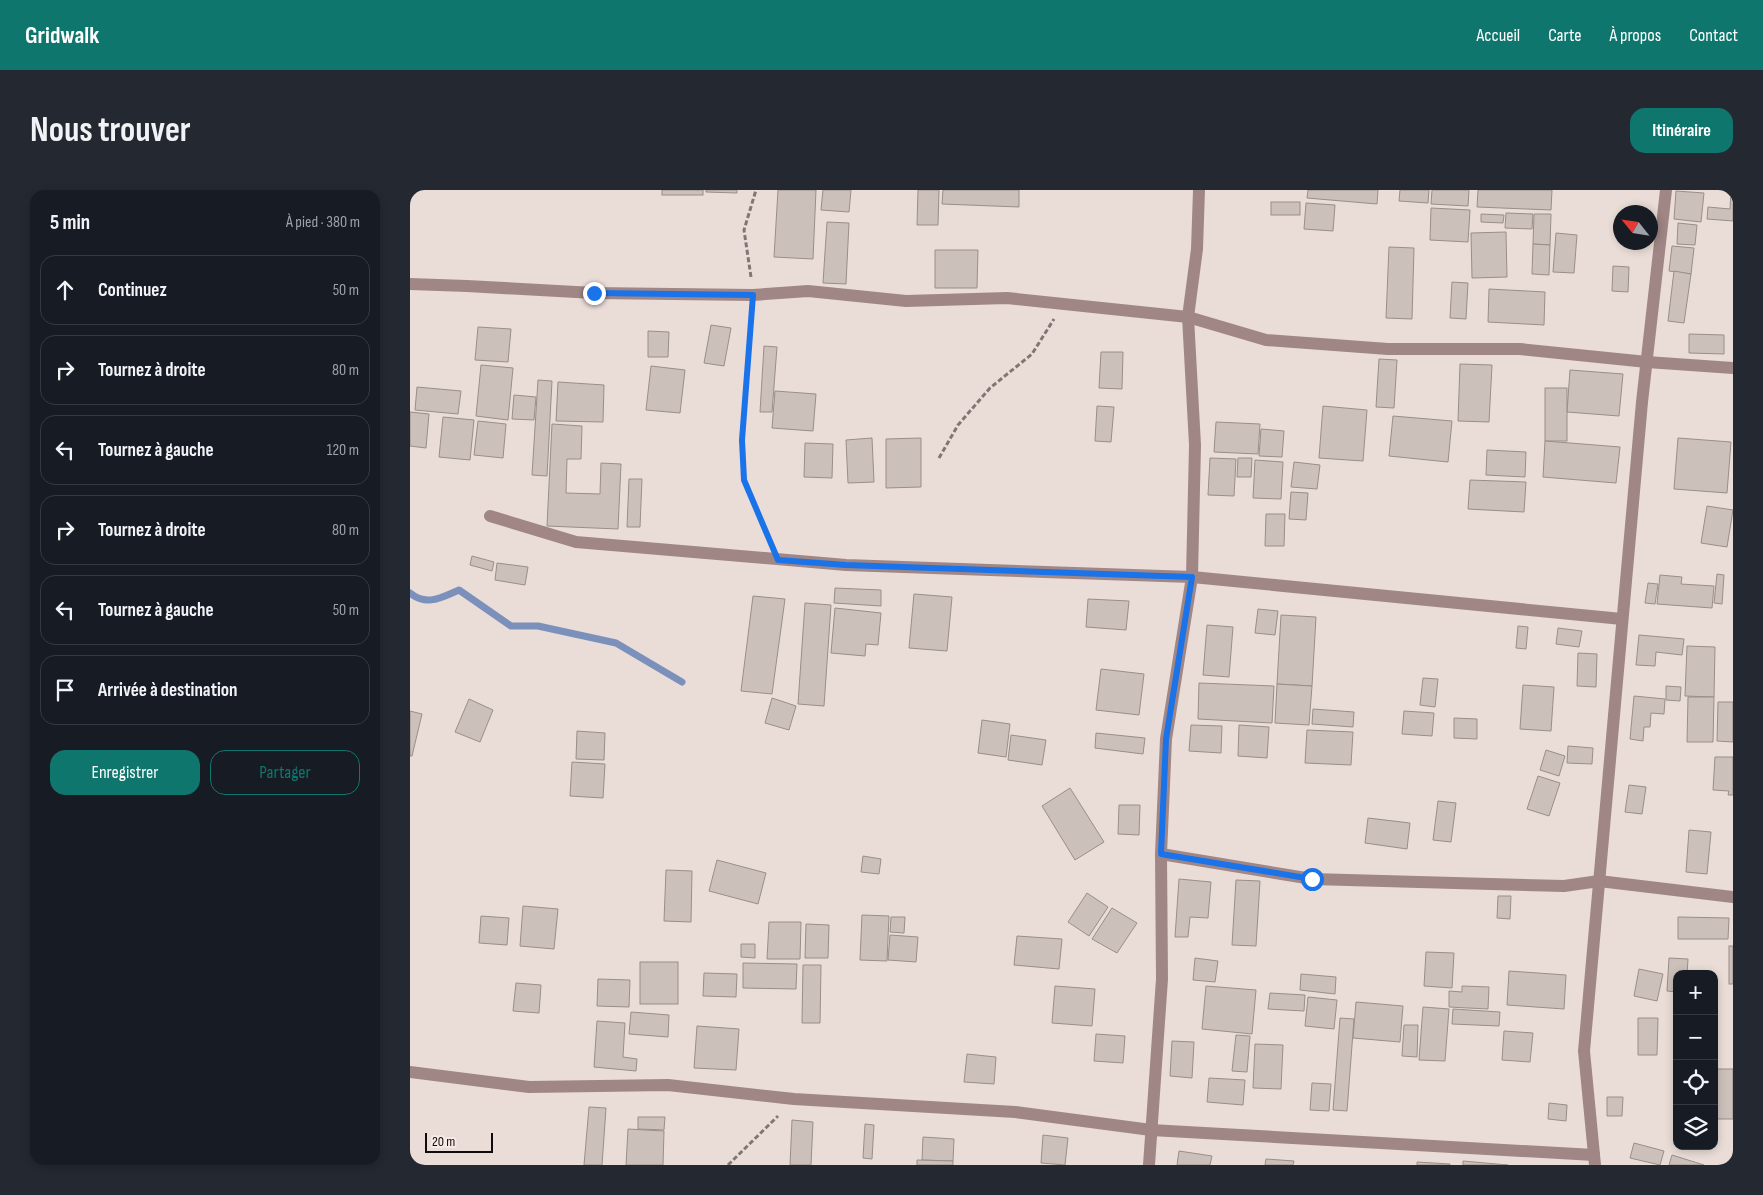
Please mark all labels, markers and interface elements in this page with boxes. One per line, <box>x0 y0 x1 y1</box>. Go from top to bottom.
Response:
text: Gridwalk <box>25 21 99 50</box>
text: Accueil <box>1476 25 1520 46</box>
text: Carte <box>1548 25 1581 46</box>
text: À propos <box>1609 25 1661 46</box>
text: Contact <box>1689 25 1738 46</box>
button: Itinéraire <box>1630 108 1733 153</box>
text: Nous trouver <box>30 109 191 152</box>
north arrow <box>1613 205 1658 250</box>
text: 5 min <box>50 210 90 235</box>
text: À pied · 380 m <box>286 213 360 232</box>
icon: ahead <box>51 276 79 304</box>
text: Continuez <box>98 279 167 302</box>
text: 50 m <box>333 281 359 300</box>
route end <box>583 282 606 305</box>
icon: right <box>51 356 79 384</box>
text: Tournez à droite <box>98 359 206 382</box>
text: 80 m <box>332 361 359 380</box>
icon: left <box>51 436 79 464</box>
text: Tournez à gauche <box>98 439 214 462</box>
text: 120 m <box>327 441 359 460</box>
icon: right <box>51 516 79 544</box>
text: Tournez à droite <box>98 519 206 542</box>
text: 80 m <box>332 521 359 540</box>
icon: left <box>51 596 79 624</box>
text: Tournez à gauche <box>98 599 214 622</box>
text: 50 m <box>333 601 359 620</box>
icon: arrive <box>51 676 79 704</box>
text: Arrivée à destination <box>98 679 238 702</box>
button: Enregistrer <box>50 750 200 795</box>
button: Partager <box>210 750 360 795</box>
route start <box>1301 868 1324 891</box>
map controls <box>1673 970 1718 1150</box>
button: + <box>1673 970 1718 1015</box>
button: − <box>1673 1015 1718 1060</box>
button: locate <box>1673 1060 1718 1105</box>
button: layers <box>1673 1105 1718 1150</box>
scale bar <box>425 1130 492 1153</box>
text: 20 m <box>432 1133 455 1150</box>

